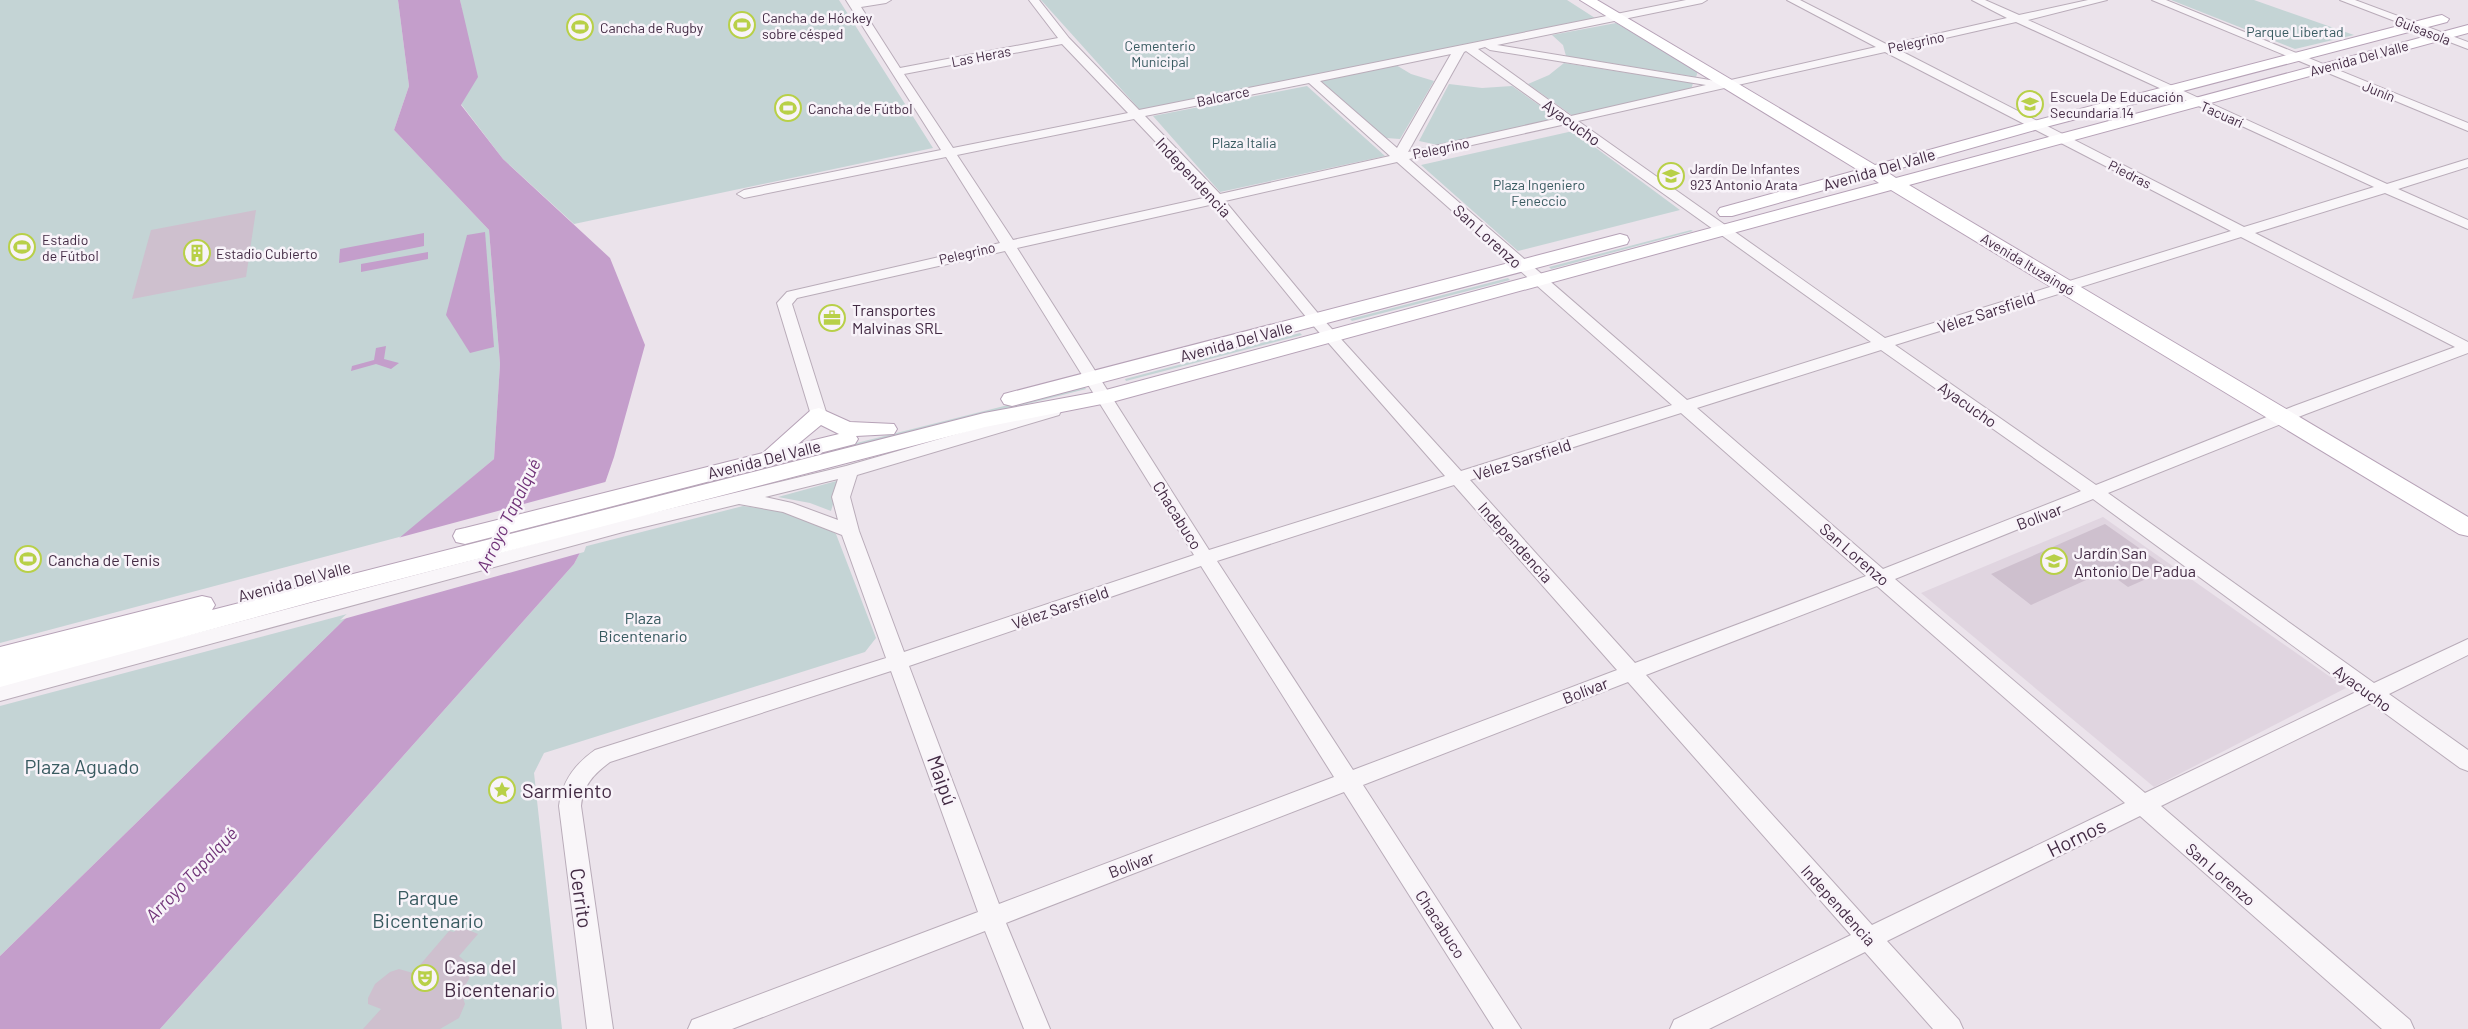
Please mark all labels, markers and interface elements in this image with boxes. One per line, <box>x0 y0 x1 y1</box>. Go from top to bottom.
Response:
place label: Cancha de Hóckey sobre césped <box>762 9 873 42</box>
sports icon: Cancha de Hóckey sobre césped <box>727 10 757 40</box>
sports icon: Cancha de Rugby <box>565 12 595 42</box>
street label: Guisasola <box>2393 12 2453 48</box>
place label: Cancha de Rugby <box>600 19 704 36</box>
park label: Parque Libertad <box>2246 23 2344 40</box>
street label: Pelegrino <box>1886 28 1946 56</box>
park label: Cementerio Municipal <box>1124 37 1196 70</box>
street label: Avenida Del Valle <box>2308 37 2410 79</box>
street label: Las Heras <box>950 42 1012 70</box>
street label: Junín <box>2360 77 2398 105</box>
street label: Balcarce <box>1195 82 1251 110</box>
place label: Escuela De Educación Secundaria 14 <box>2050 88 2184 121</box>
school or university icon: Escuela De Educación Secundaria 14 <box>2015 89 2045 119</box>
sports icon: Cancha de Fútbol <box>773 93 803 123</box>
street label: Ayacucho <box>1539 95 1605 149</box>
street label: Tacuarí <box>2198 97 2246 131</box>
place label: Cancha de Fútbol <box>808 100 912 117</box>
street label: Independencia <box>1152 133 1236 221</box>
park label: Plaza Italia <box>1212 134 1276 151</box>
street label: Pelegrino <box>1411 134 1471 162</box>
street label: Avenida Del Valle <box>1821 144 1937 194</box>
street label: Piedras <box>2106 156 2155 192</box>
place label: Jardín De Infantes 923 Antonio Arata <box>1690 160 1800 193</box>
school or university icon: Jardín De Infantes 923 Antonio Arata <box>1656 161 1686 191</box>
park label: Plaza Ingeniero Feneccio <box>1493 176 1585 209</box>
street label: San Lorenzo <box>1450 200 1526 272</box>
street label: Avenida Ituzaingó <box>1978 229 2078 299</box>
place label: Estadio de Fútbol <box>42 231 99 264</box>
sports icon: Estadio de Fútbol <box>7 232 37 262</box>
building icon: Estadio Cubierto <box>182 238 212 268</box>
street label: Pelegrino <box>937 238 997 268</box>
place label: Estadio Cubierto <box>216 245 318 262</box>
street label: Vélez Sarsfield <box>1935 287 2037 337</box>
place label: Transportes Malvinas SRL <box>852 300 943 337</box>
office icon: Transportes Malvinas SRL <box>817 303 847 333</box>
street label: Avenida Del Valle <box>1178 317 1294 365</box>
street label: Ayacucho <box>1935 377 2001 431</box>
street label: Vélez Sarsfield <box>1471 434 1573 484</box>
street label: Avenida Del Valle <box>705 436 823 482</box>
water label: Arroyo Tapalqué <box>471 455 545 575</box>
street label: Chacabuco <box>1149 477 1207 553</box>
street label: Independencia <box>1475 498 1557 586</box>
street label: Bolívar <box>2014 499 2065 533</box>
street label: San Lorenzo <box>1816 519 1894 589</box>
place label: Jardín San Antonio De Padua <box>2074 543 2196 580</box>
sports icon: Cancha de Tenis <box>13 544 43 574</box>
school or university icon: Jardín San Antonio De Padua <box>2039 546 2069 576</box>
place label: Cancha de Tenis <box>48 550 160 569</box>
street label: Avenida Del Valle <box>236 557 352 605</box>
street label: Vélez Sarsfield <box>1009 582 1111 632</box>
park label: Plaza Bicentenario <box>598 608 688 645</box>
street label: Ayacucho <box>2330 661 2396 715</box>
street label: Bolívar <box>1560 673 1611 707</box>
street label: Maipú <box>923 752 963 808</box>
park label: Plaza Aguado <box>25 754 139 778</box>
place icon: Sarmiento <box>487 775 517 805</box>
place label: Sarmiento <box>522 778 612 802</box>
street label: Hornos <box>2043 813 2109 861</box>
water label: Arroyo Tapalqué <box>140 822 242 926</box>
street label: San Lorenzo <box>2182 839 2260 909</box>
street label: Bolívar <box>1106 847 1157 881</box>
street label: Independencia <box>1798 861 1880 949</box>
street label: Cerrito <box>566 866 598 930</box>
park label: Parque Bicentenario <box>372 885 484 932</box>
street label: Chacabuco <box>1412 886 1470 962</box>
place label: Casa del Bicentenario <box>444 954 555 1001</box>
theatre icon: Casa del Bicentenario <box>410 963 440 993</box>

